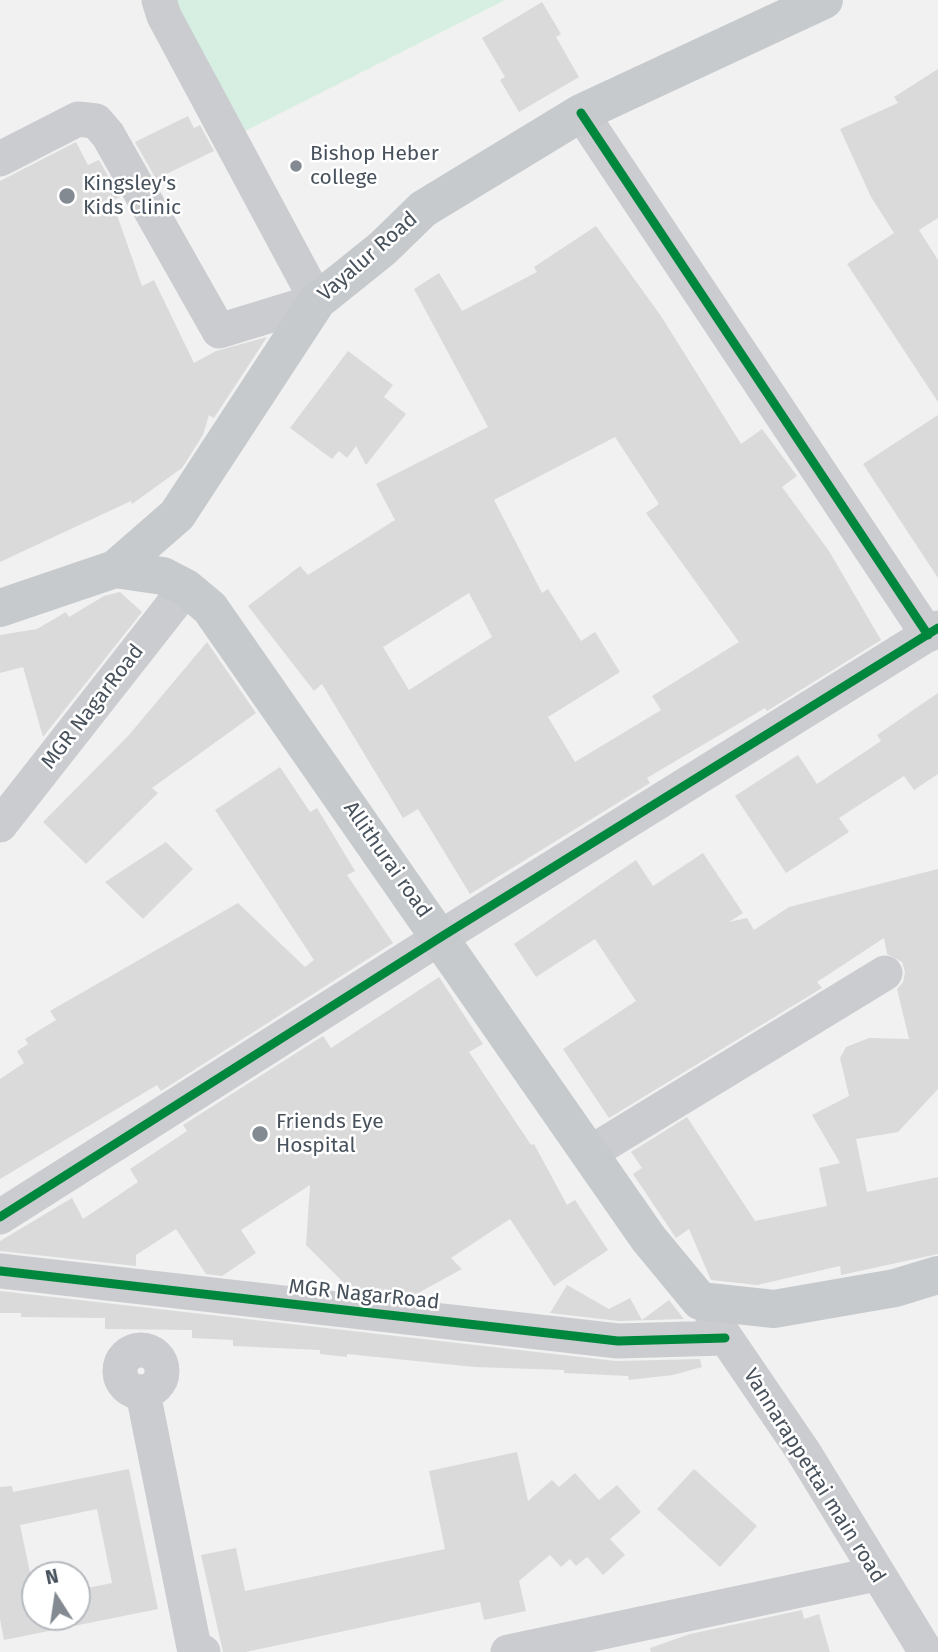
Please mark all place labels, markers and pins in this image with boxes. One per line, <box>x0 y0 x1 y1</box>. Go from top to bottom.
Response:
place label: Bishop Heber college <box>310 141 439 191</box>
marker: Bishop Heber college <box>288 158 304 174</box>
place label: Kingsley's Kids Clinic <box>83 171 181 221</box>
marker: Kingsley's Kids Clinic <box>57 186 77 206</box>
place label: Friends Eye Hospital <box>276 1109 384 1159</box>
marker: Friends Eye Hospital <box>250 1124 270 1144</box>

